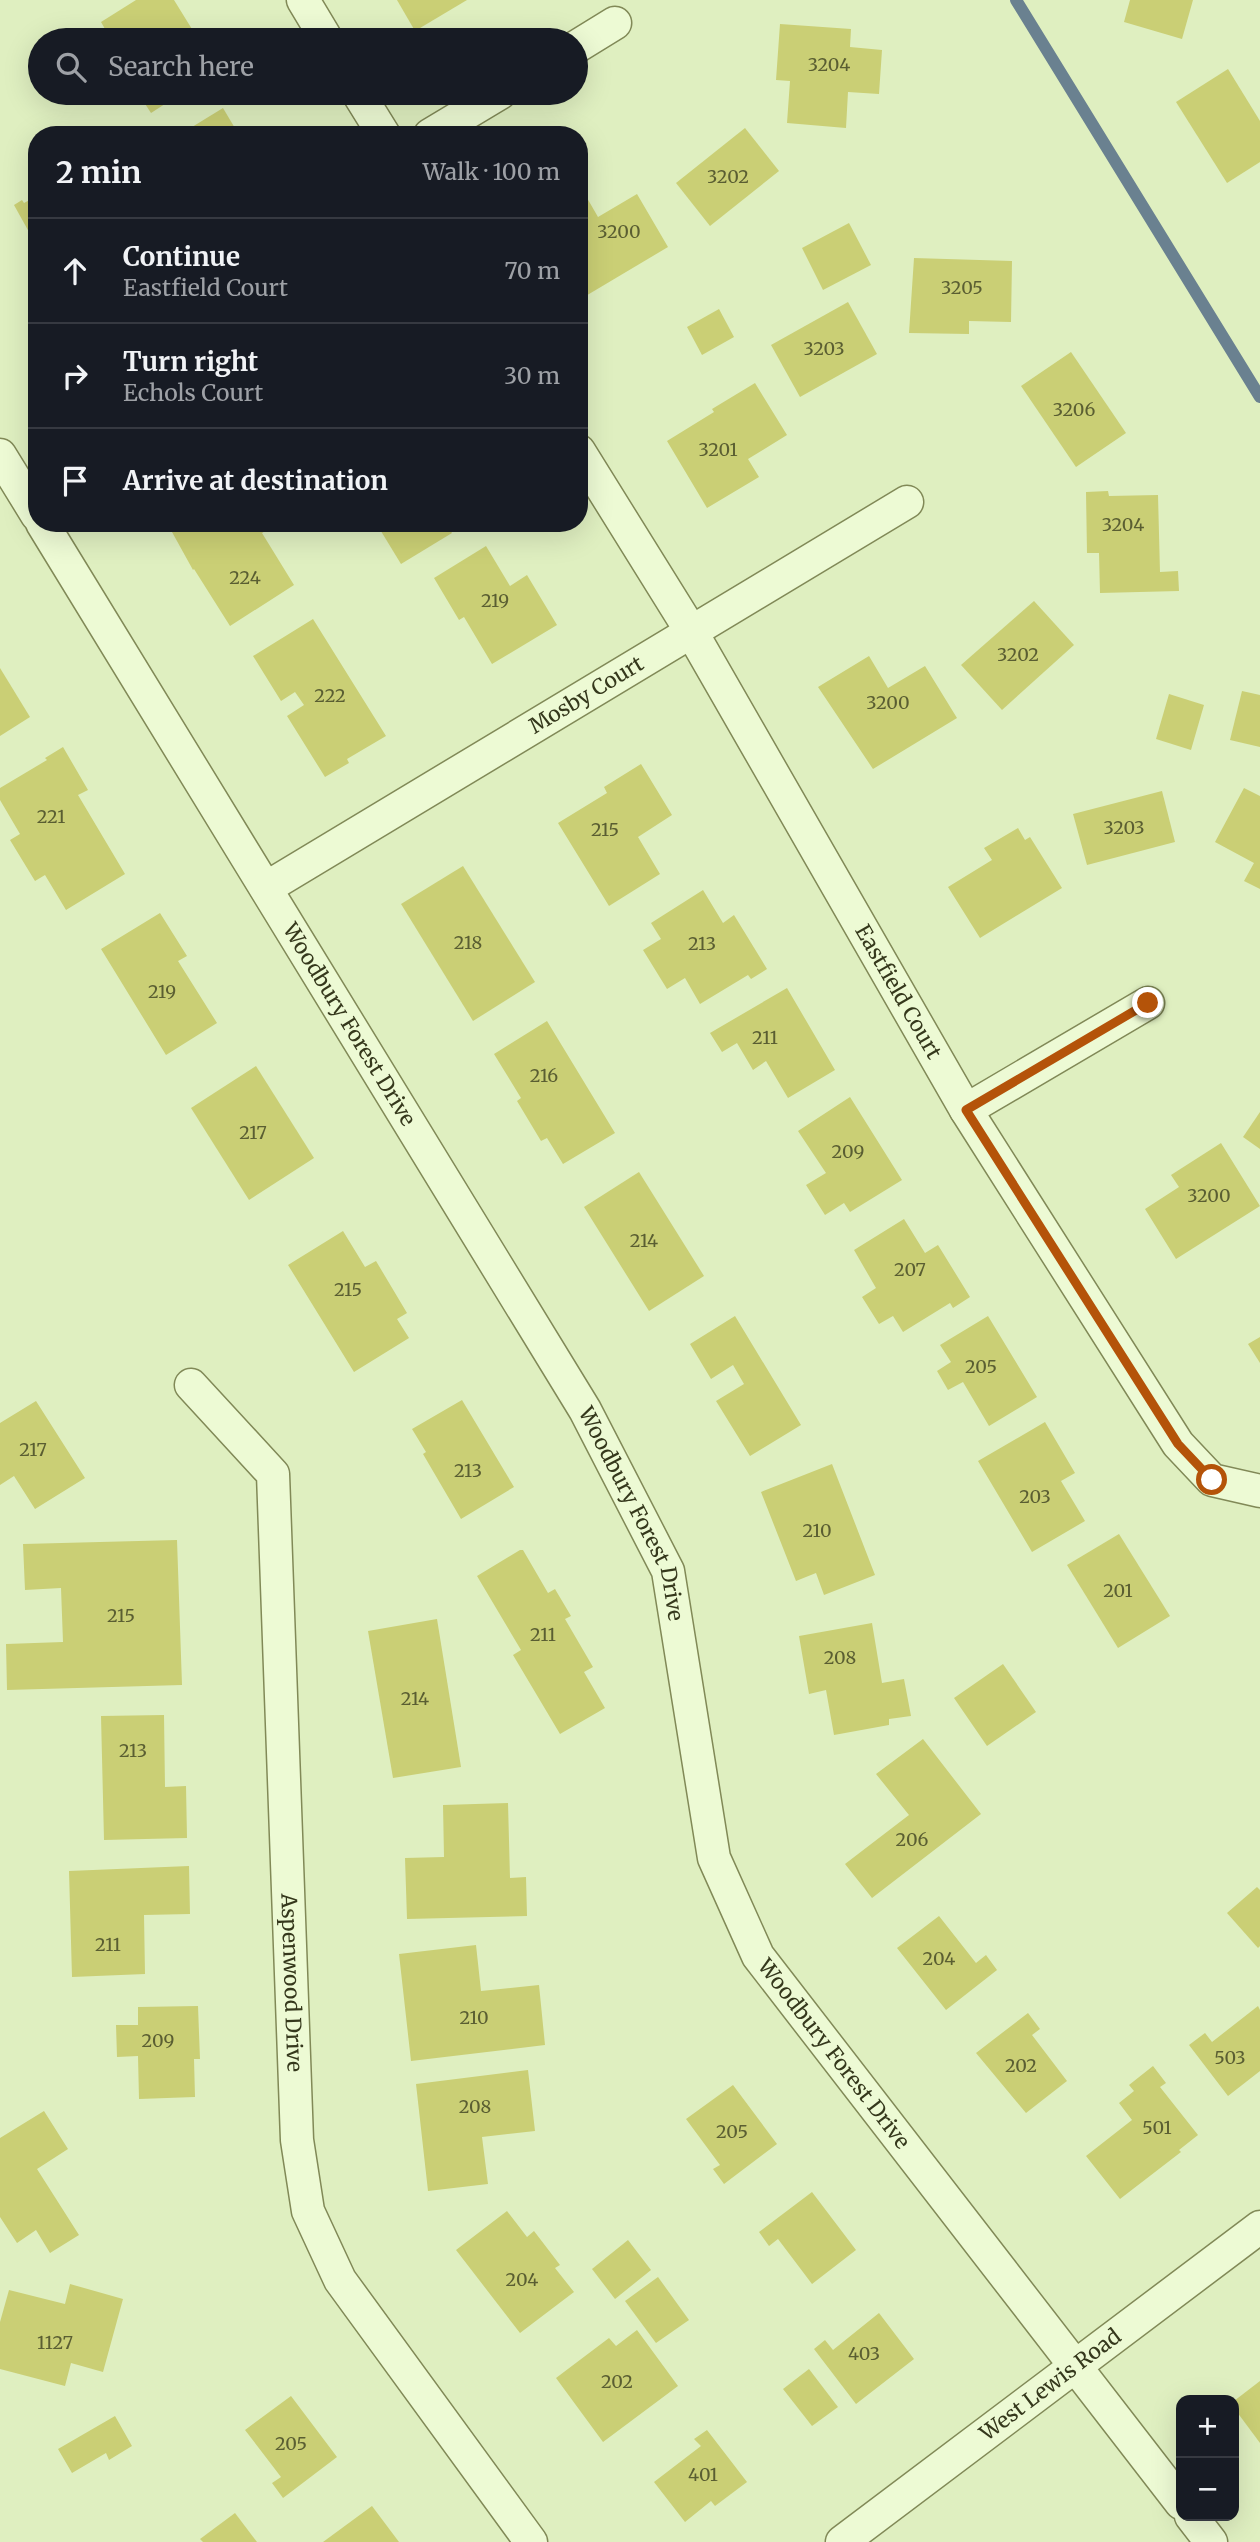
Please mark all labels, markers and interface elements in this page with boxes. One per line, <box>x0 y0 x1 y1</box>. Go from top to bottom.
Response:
search box <box>28 28 588 105</box>
icon: search <box>52 48 90 86</box>
text: Search here <box>108 50 254 83</box>
house number: 3204 <box>808 53 850 76</box>
text: 2 min <box>56 153 141 191</box>
text: Walk · 100 m <box>423 157 560 186</box>
house number: 3202 <box>707 165 749 188</box>
house number: 3200 <box>597 220 641 243</box>
text: Continue <box>123 240 240 273</box>
icon: ahead <box>56 252 94 290</box>
text: 70 m <box>504 256 560 285</box>
text: Eastfield Court <box>123 273 288 302</box>
house number: 3205 <box>941 276 983 299</box>
house number: 3203 <box>803 337 845 360</box>
text: Turn right <box>123 345 258 378</box>
icon: right <box>56 357 94 395</box>
text: 30 m <box>504 361 560 390</box>
text: Echols Court <box>123 378 263 407</box>
house number: 3206 <box>1053 398 1095 421</box>
house number: 3201 <box>698 438 738 461</box>
icon: arrive <box>56 462 94 500</box>
text: Arrive at destination <box>123 464 388 497</box>
house number: 3204 <box>1102 513 1144 536</box>
house number: 224 <box>229 566 261 589</box>
house number: 219 <box>481 589 509 612</box>
house number: 3202 <box>997 643 1039 666</box>
street label: Mosby Court <box>524 650 648 740</box>
house number: 222 <box>314 684 346 707</box>
house number: 3200 <box>866 691 910 714</box>
house number: 221 <box>37 805 65 828</box>
house number: 3203 <box>1103 816 1145 839</box>
house number: 215 <box>591 818 619 841</box>
street label: Woodbury Forest Drive <box>277 917 422 1131</box>
street label: Eastfield Court <box>849 919 948 1064</box>
house number: 218 <box>454 931 482 954</box>
house number: 213 <box>688 932 716 955</box>
house number: 219 <box>148 980 176 1003</box>
route end <box>1132 987 1163 1018</box>
house number: 211 <box>752 1026 778 1049</box>
house number: 216 <box>530 1064 558 1087</box>
house number: 217 <box>239 1121 267 1144</box>
house number: 209 <box>832 1140 864 1163</box>
house number: 3200 <box>1187 1184 1231 1207</box>
house number: 214 <box>630 1229 658 1252</box>
house number: 207 <box>894 1258 926 1281</box>
house number: 215 <box>334 1278 362 1301</box>
house number: 205 <box>965 1355 997 1378</box>
street label: Woodbury Forest Drive <box>572 1401 690 1623</box>
house number: 217 <box>19 1438 47 1461</box>
house number: 213 <box>454 1459 482 1482</box>
route start <box>1196 1464 1227 1495</box>
house number: 203 <box>1019 1485 1051 1508</box>
house number: 210 <box>802 1519 832 1542</box>
house number: 201 <box>1103 1579 1133 1602</box>
house number: 215 <box>107 1604 135 1627</box>
house number: 211 <box>530 1623 556 1646</box>
house number: 208 <box>824 1646 856 1669</box>
house number: 214 <box>401 1687 429 1710</box>
house number: 213 <box>119 1739 147 1762</box>
house number: 206 <box>896 1828 929 1851</box>
street label: Aspenwood Drive <box>275 1892 309 2072</box>
house number: 211 <box>95 1933 121 1956</box>
house number: 204 <box>923 1947 955 1970</box>
street label: Woodbury Forest Drive <box>751 1952 916 2154</box>
house number: 210 <box>459 2006 489 2029</box>
house number: 209 <box>142 2029 174 2052</box>
house number: 503 <box>1214 2046 1246 2069</box>
house number: 202 <box>1005 2054 1037 2077</box>
house number: 208 <box>459 2095 491 2118</box>
house number: 501 <box>1142 2116 1172 2139</box>
house number: 205 <box>716 2120 748 2143</box>
house number: 204 <box>506 2268 538 2291</box>
street label: West Lewis Road <box>973 2322 1126 2447</box>
house number: 1127 <box>37 2331 73 2354</box>
house number: 403 <box>848 2342 880 2365</box>
house number: 202 <box>601 2370 633 2393</box>
map controls <box>1176 2395 1239 2521</box>
button: + <box>1176 2395 1239 2458</box>
house number: 205 <box>275 2432 307 2455</box>
button: − <box>1176 2458 1239 2521</box>
house number: 401 <box>688 2463 718 2486</box>

